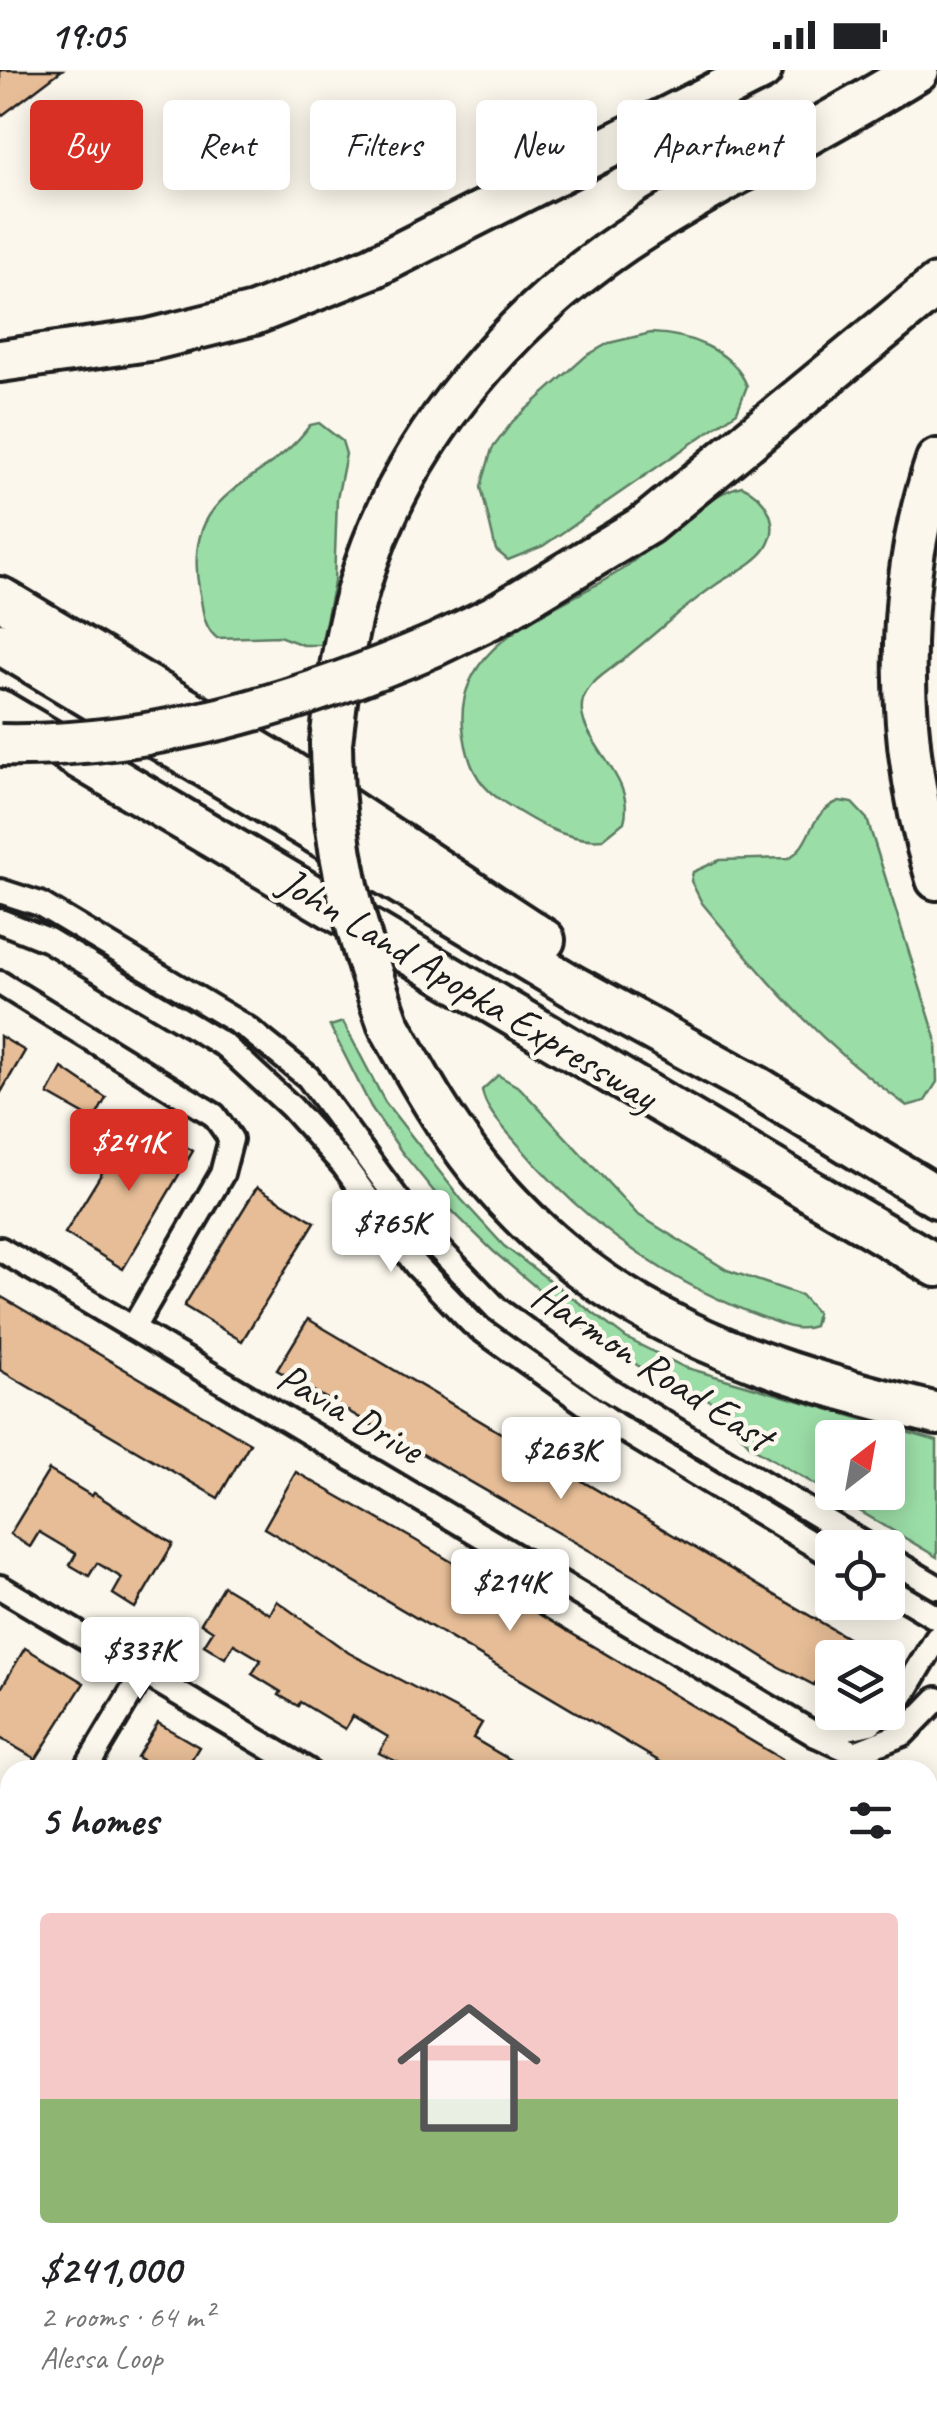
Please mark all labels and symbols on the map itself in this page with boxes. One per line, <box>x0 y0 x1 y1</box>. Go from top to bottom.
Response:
street label: John Land Apopka Expressway <box>268 854 669 1124</box>
pin: $241K <box>59 1109 199 1194</box>
pin: $765K <box>321 1190 461 1275</box>
street label: Harmon Road East <box>522 1269 786 1466</box>
street label: Pavia Drive <box>268 1350 434 1477</box>
pin: $263K <box>491 1417 631 1502</box>
north arrow <box>815 1420 905 1510</box>
pin: $214K <box>440 1549 580 1634</box>
pin: $337K <box>70 1617 210 1702</box>

